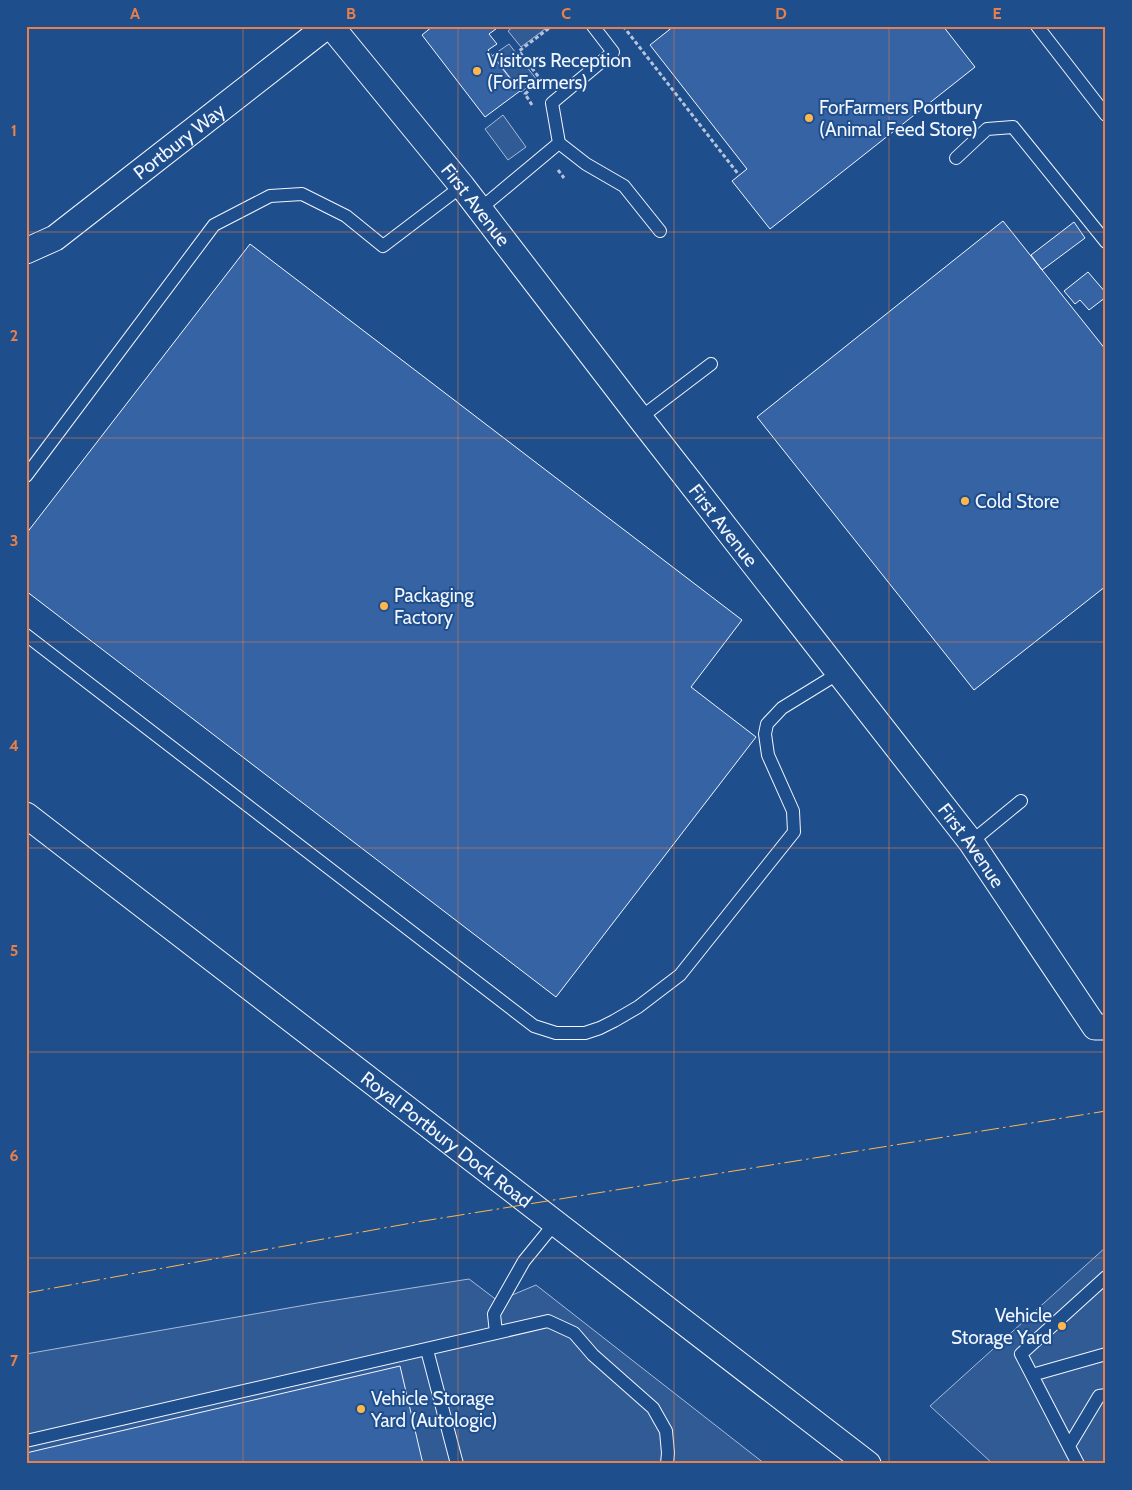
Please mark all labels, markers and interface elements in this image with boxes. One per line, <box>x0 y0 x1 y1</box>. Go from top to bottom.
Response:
text: A <box>130 4 140 23</box>
text: B <box>346 4 356 23</box>
text: C <box>561 4 571 23</box>
text: D <box>775 4 787 23</box>
text: E <box>992 4 1002 23</box>
place label: Visitors Reception (ForFarmers) <box>487 49 631 94</box>
marker: Visitors Reception (ForFarmers) <box>471 65 483 77</box>
place label: ForFarmers Portbury (Animal Feed Store) <box>819 96 983 141</box>
street label: Portbury Way <box>129 99 230 184</box>
marker: ForFarmers Portbury (Animal Feed Store) <box>803 112 815 124</box>
text: 1 <box>11 121 17 140</box>
street label: First Avenue <box>436 159 515 251</box>
text: 2 <box>10 326 18 345</box>
street label: First Avenue <box>684 479 763 572</box>
place label: Cold Store <box>975 490 1059 513</box>
marker: Cold Store <box>959 495 971 507</box>
text: 3 <box>10 531 18 550</box>
place label: Packaging Factory <box>394 584 474 629</box>
marker: Packaging Factory <box>378 600 390 612</box>
text: 4 <box>9 736 19 755</box>
street label: First Avenue <box>933 799 1009 892</box>
text: 5 <box>10 941 18 960</box>
street label: Royal Portbury Dock Road <box>356 1067 536 1213</box>
text: 6 <box>10 1146 19 1165</box>
place label: Vehicle Storage Yard <box>951 1304 1052 1349</box>
marker: Vehicle Storage Yard <box>1056 1320 1068 1332</box>
text: 7 <box>10 1351 19 1370</box>
place label: Vehicle Storage Yard (Autologic) <box>370 1387 497 1432</box>
marker: Vehicle Storage Yard (Autologic) <box>355 1403 367 1415</box>

